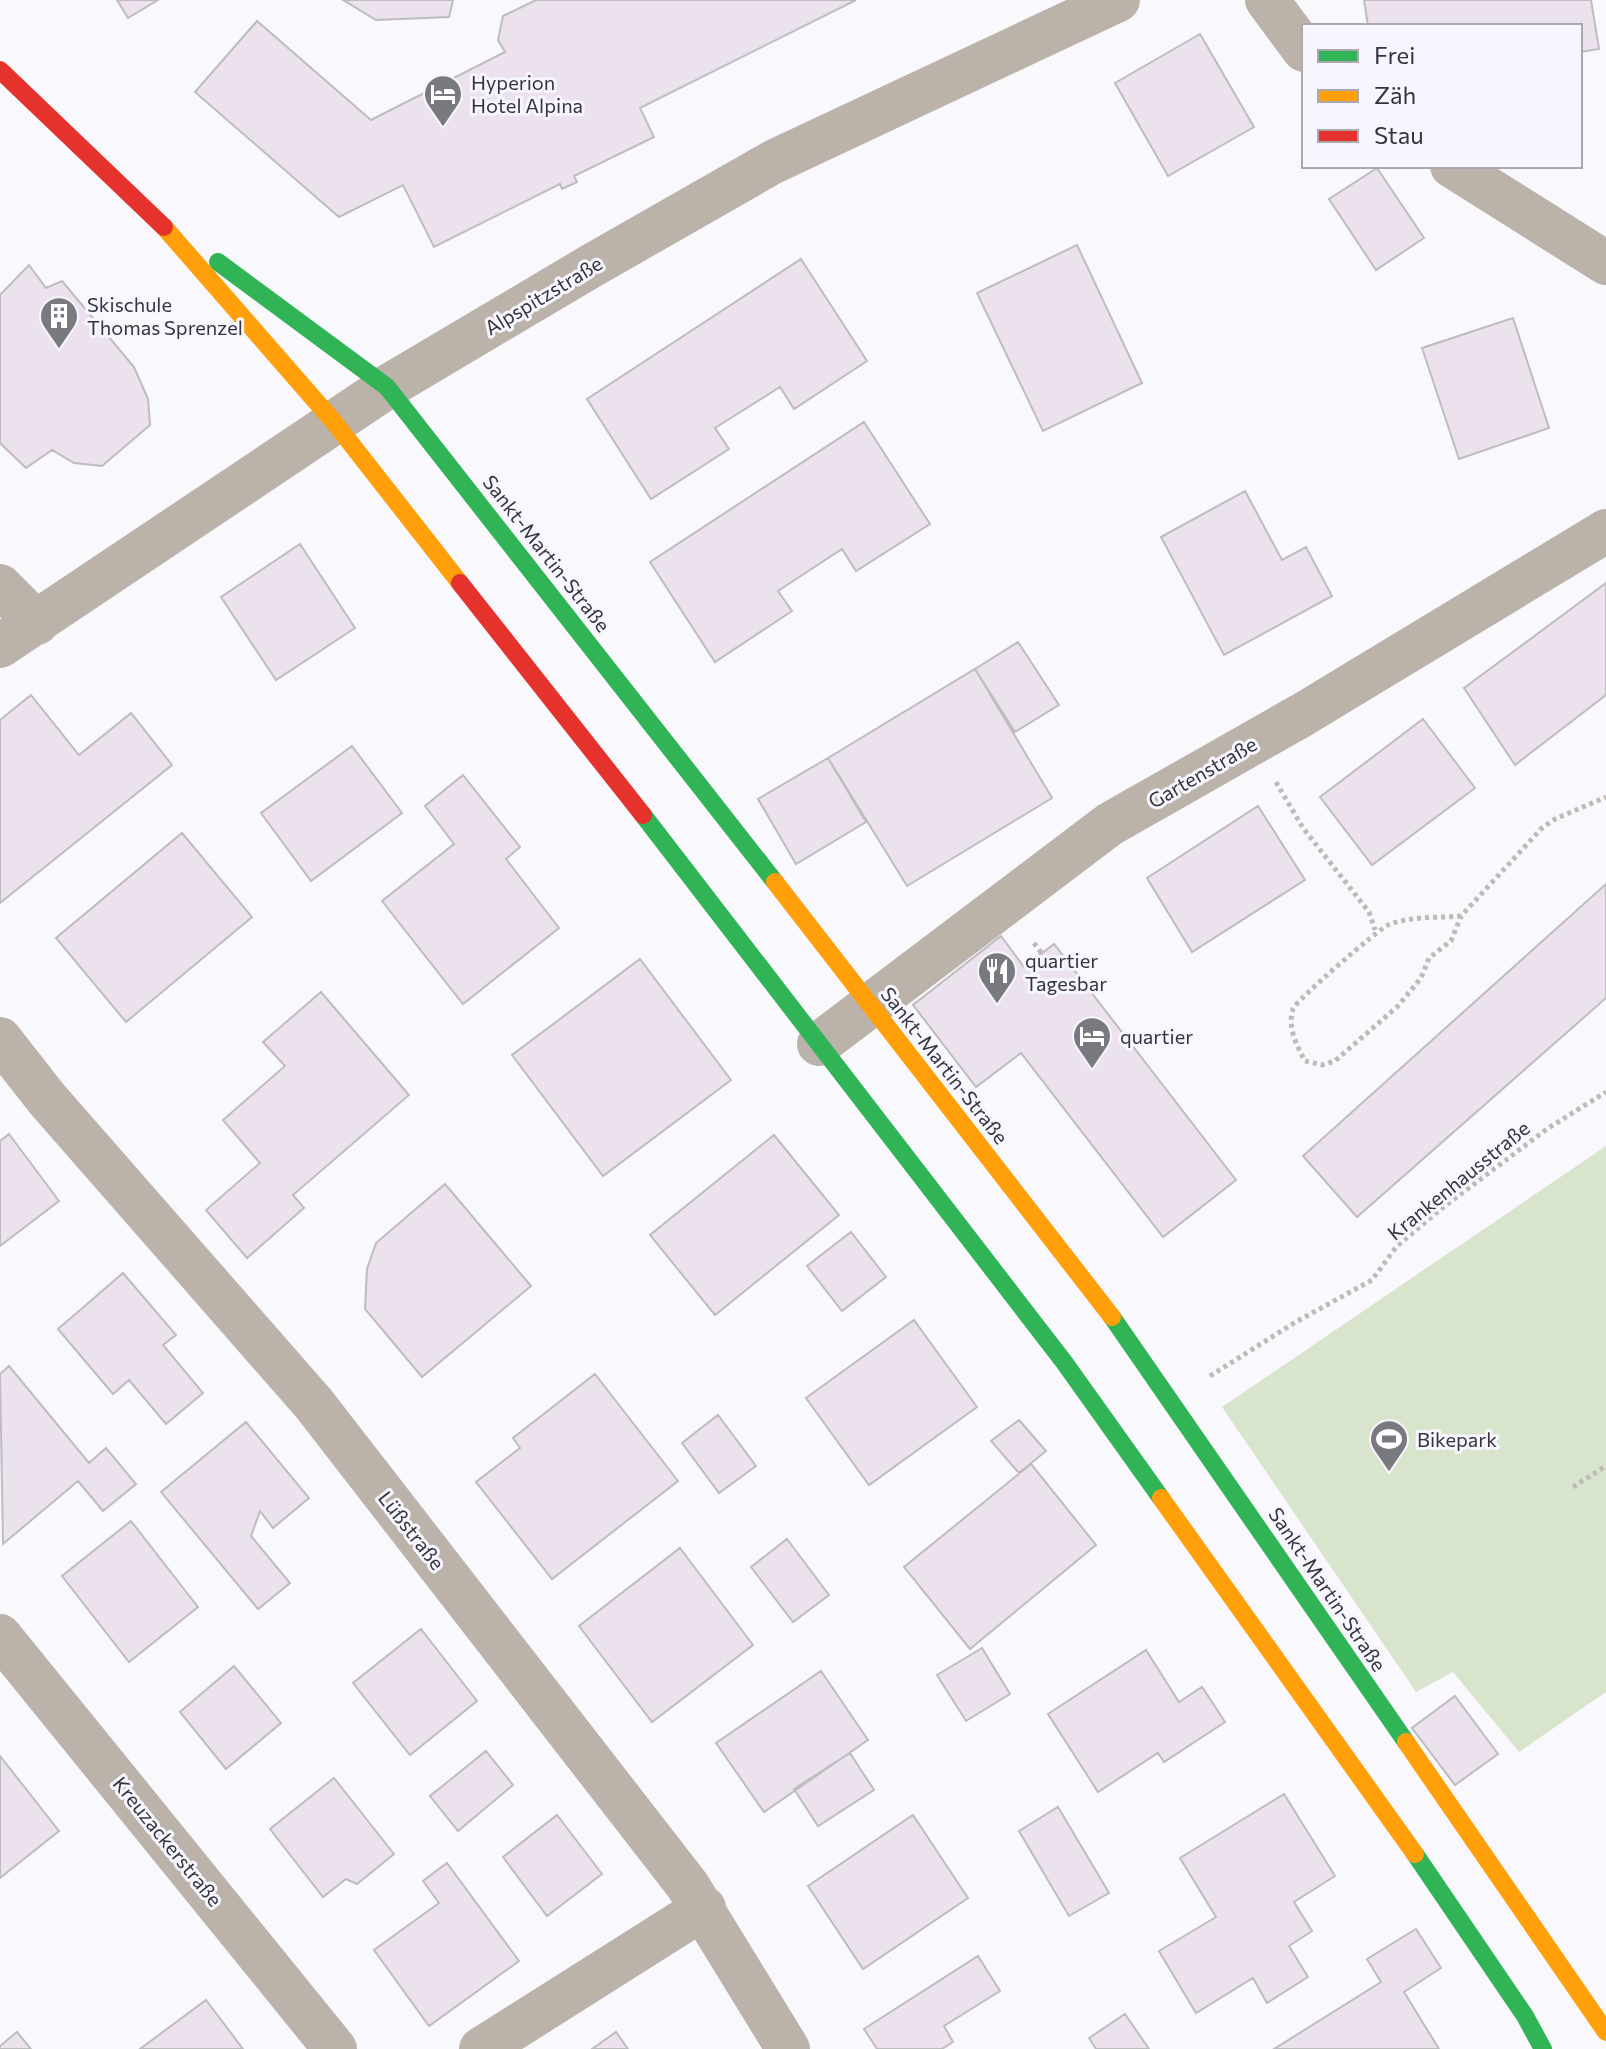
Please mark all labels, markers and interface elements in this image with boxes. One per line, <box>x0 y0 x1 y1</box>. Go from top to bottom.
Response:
legend <box>1302 24 1582 168</box>
text: Frei <box>1374 40 1415 69</box>
place label: Hyperion Hotel Alpina <box>471 70 583 117</box>
hotel icon: Hyperion Hotel Alpina <box>422 73 464 128</box>
text: Zäh <box>1374 80 1416 109</box>
text: Stau <box>1374 120 1424 149</box>
street label: Alpspitzstraße <box>480 250 606 340</box>
place label: Skischule Thomas Sprenzel <box>87 292 243 339</box>
building icon: Skischule Thomas Sprenzel <box>38 295 80 350</box>
street label: Sankt-Martin-Straße <box>478 470 616 636</box>
street label: Gartenstraße <box>1143 731 1261 813</box>
place label: quartier Tagesbar <box>1025 948 1107 995</box>
restaurant icon: quartier Tagesbar <box>976 950 1018 1005</box>
street label: Sankt-Martin-Straße <box>876 982 1014 1148</box>
hotel icon: quartier <box>1071 1015 1113 1070</box>
place label: quartier <box>1120 1024 1193 1048</box>
street label: Krankenhausstraße <box>1382 1115 1534 1245</box>
sports icon: Bikepark <box>1368 1418 1410 1473</box>
place label: Bikepark <box>1417 1427 1497 1451</box>
street label: Lüßstraße <box>374 1486 450 1574</box>
street label: Sankt-Martin-Straße <box>1264 1503 1392 1675</box>
street label: Kreuzackerstraße <box>108 1771 228 1911</box>

